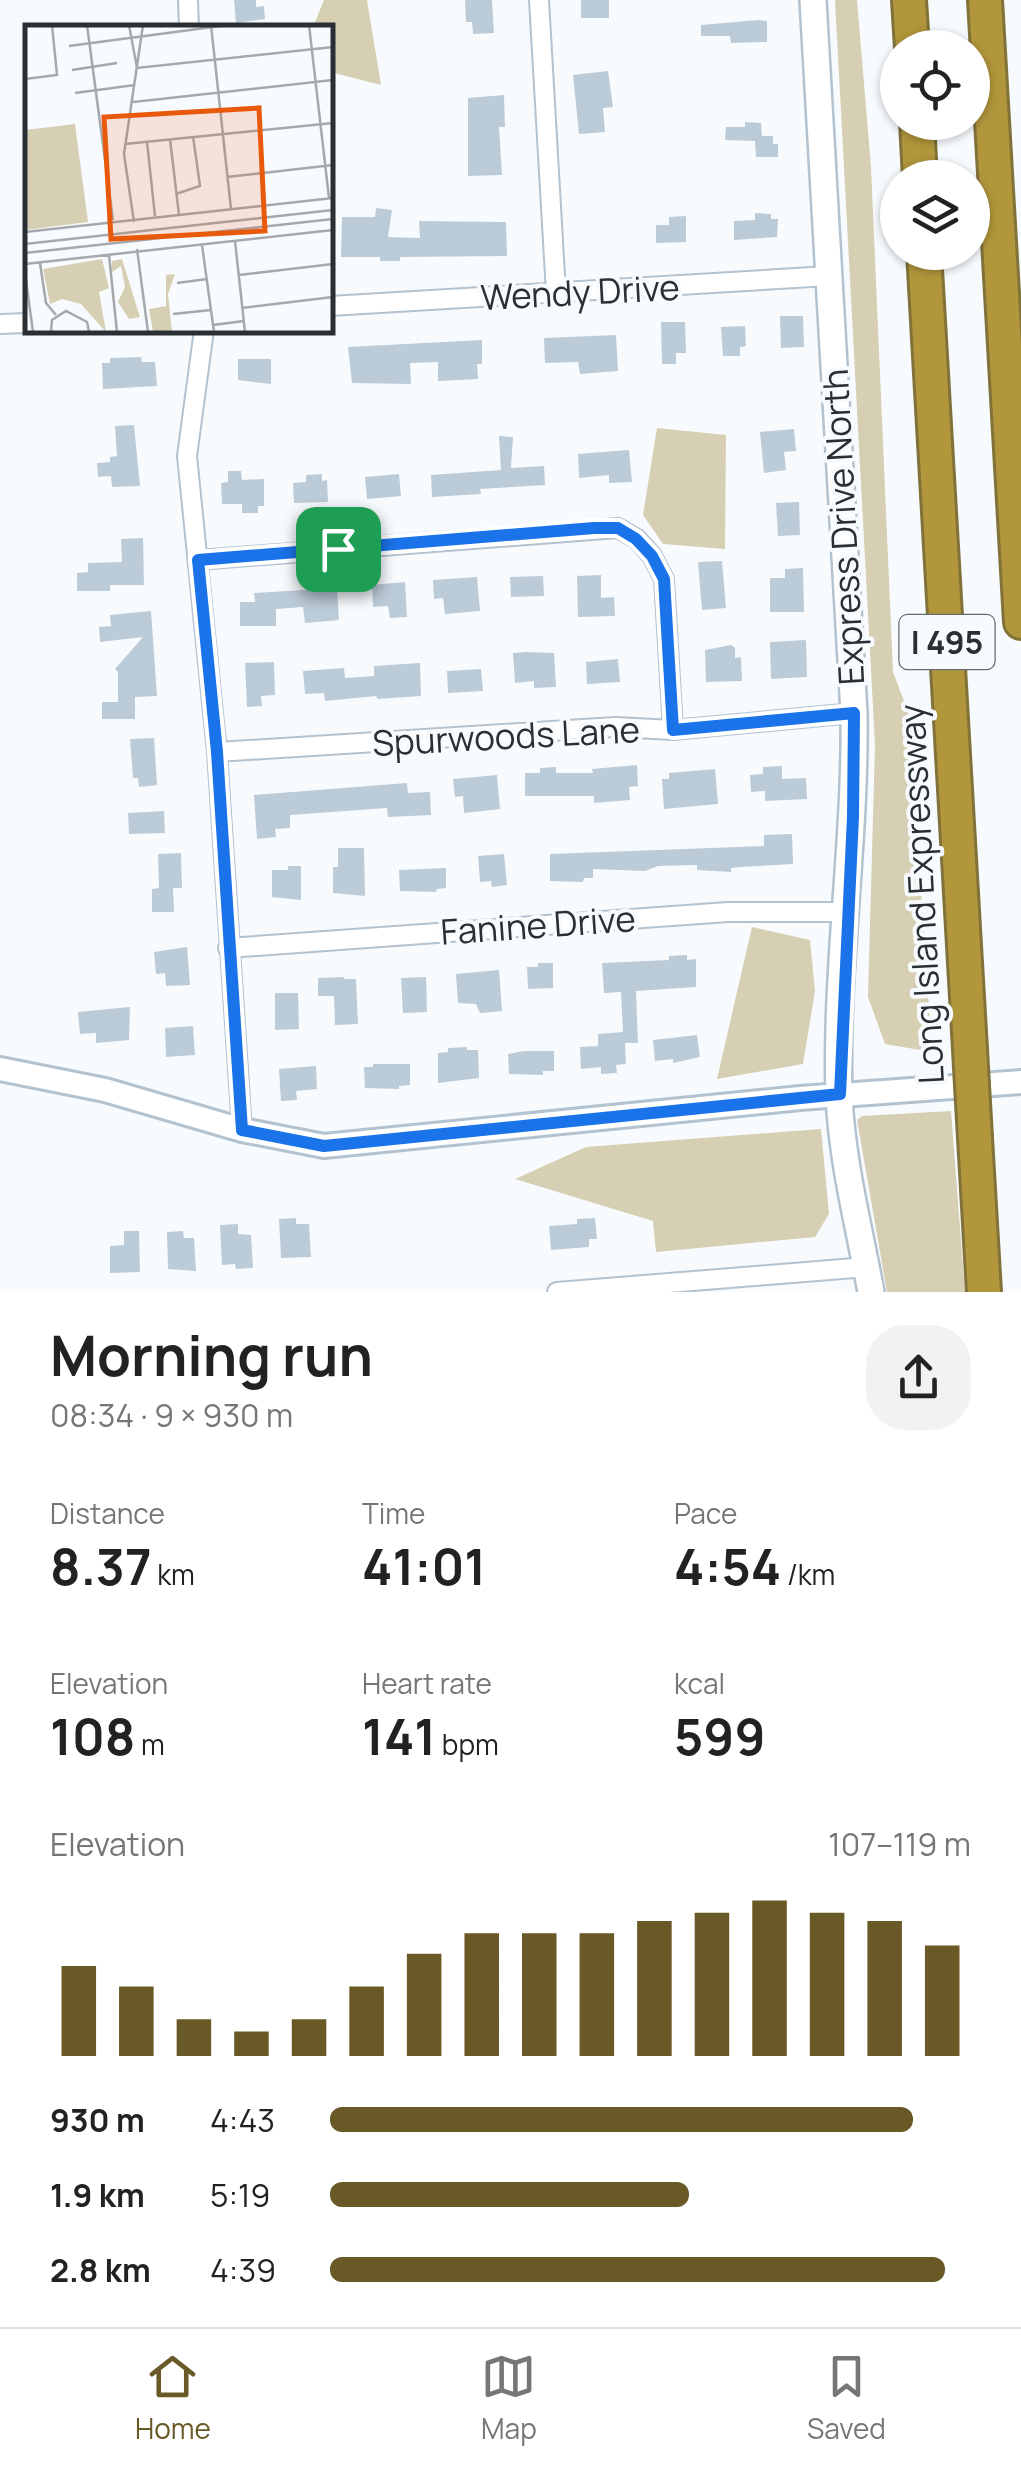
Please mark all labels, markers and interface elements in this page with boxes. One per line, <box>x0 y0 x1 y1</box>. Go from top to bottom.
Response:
inset map <box>25 25 332 332</box>
map controls <box>880 30 990 270</box>
button: locate <box>880 30 990 140</box>
button: layers <box>880 160 990 270</box>
street label: Wendy Drive <box>479 263 681 321</box>
street label: Express Drive North <box>811 368 875 686</box>
pin <box>296 507 381 592</box>
icon: arrive <box>311 522 366 577</box>
road number: I 495 <box>900 615 994 669</box>
street label: Long Island Expressway <box>887 703 955 1085</box>
street label: Spurwoods Lane <box>371 705 641 767</box>
street label: Fanine Drive <box>439 894 637 956</box>
text: Morning run <box>50 1317 373 1393</box>
button: share <box>866 1325 971 1430</box>
text: 08:34 · 9 × 930 m <box>50 1393 293 1437</box>
text: Distance <box>50 1494 165 1532</box>
text: Time <box>362 1494 425 1532</box>
text: Pace <box>674 1494 737 1532</box>
text: 8.37 <box>50 1532 152 1600</box>
text: 41:01 <box>362 1532 486 1600</box>
text: 4:54 <box>674 1532 781 1600</box>
text: km <box>152 1555 195 1593</box>
text: /km <box>781 1555 835 1593</box>
text: Elevation <box>50 1664 168 1702</box>
text: Heart rate <box>362 1664 492 1702</box>
text: kcal <box>674 1664 725 1702</box>
text: 108 <box>50 1702 135 1770</box>
text: 141 <box>362 1702 436 1770</box>
text: 599 <box>674 1702 765 1770</box>
text: m <box>135 1725 165 1763</box>
text: bpm <box>436 1725 499 1763</box>
text: Elevation <box>50 1822 185 1866</box>
text: 107–119 m <box>828 1822 971 1866</box>
text: 930 m <box>50 2098 145 2142</box>
text: 4:43 <box>210 2098 275 2142</box>
text: 1.9 km <box>50 2173 145 2217</box>
text: 5:19 <box>210 2173 270 2217</box>
text: 2.8 km <box>50 2248 151 2292</box>
text: 4:39 <box>210 2248 276 2292</box>
tab: Home <box>135 2349 211 2447</box>
tab: Map <box>481 2349 537 2447</box>
tab: Saved <box>807 2349 886 2447</box>

